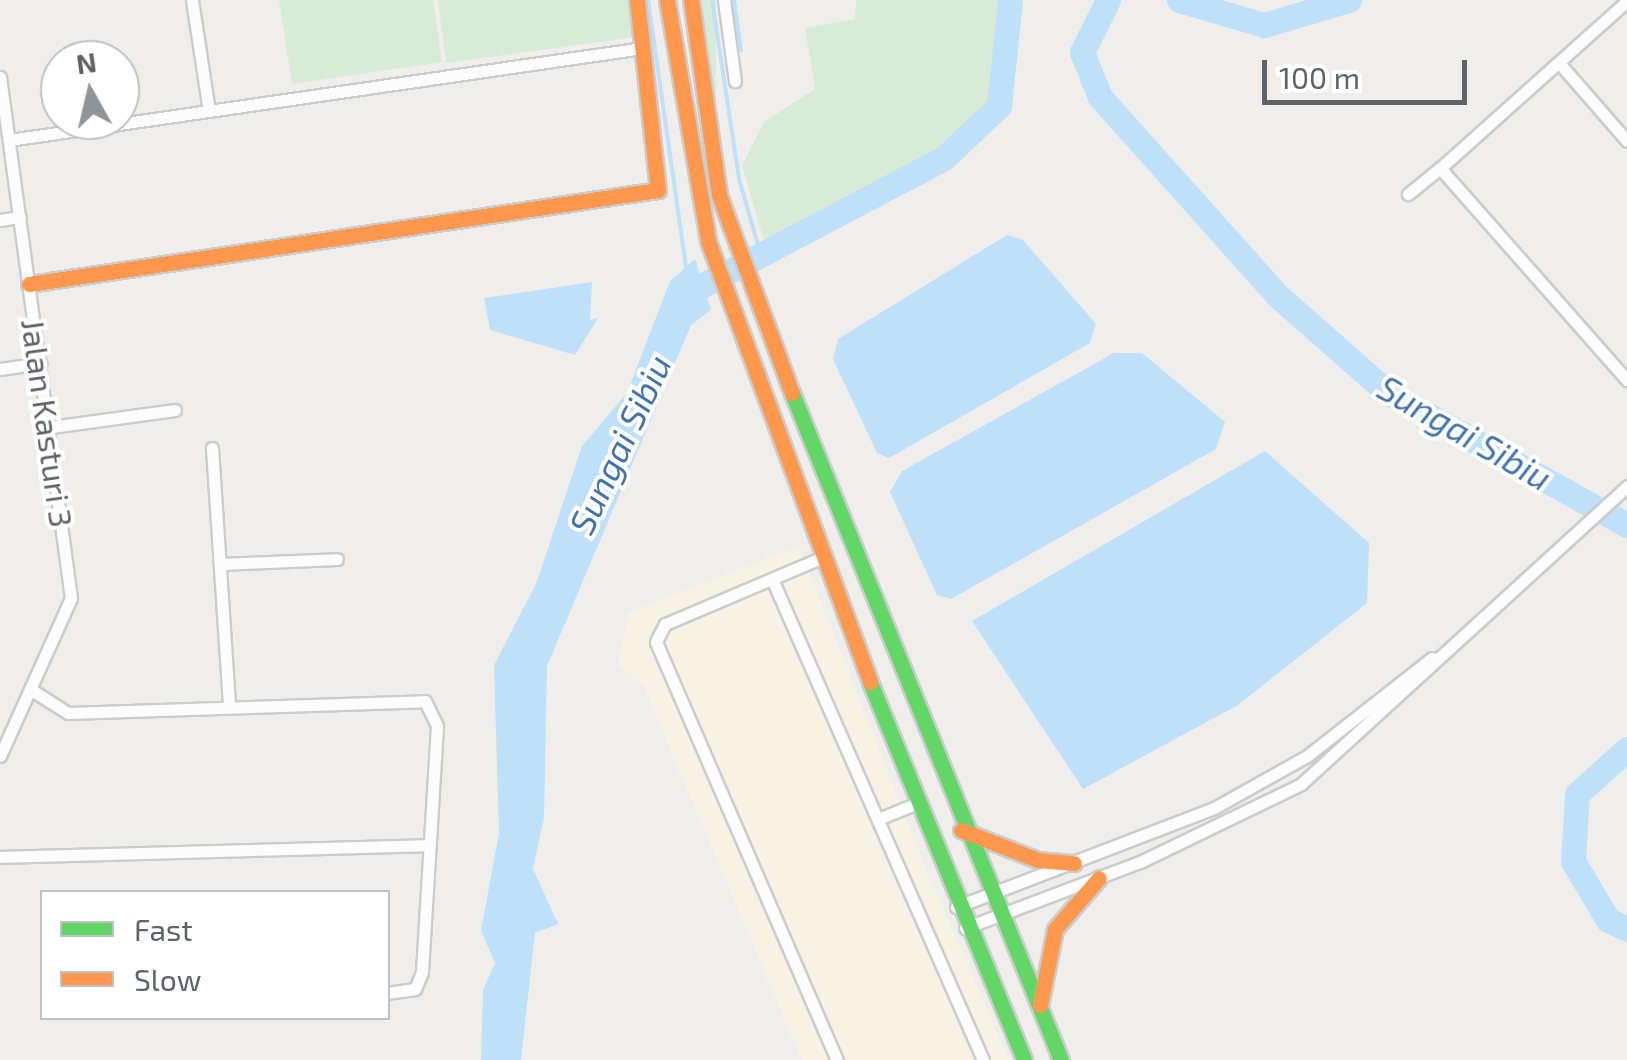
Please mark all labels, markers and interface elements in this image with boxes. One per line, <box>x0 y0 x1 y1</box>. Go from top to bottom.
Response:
north arrow <box>40 40 140 140</box>
scale bar <box>1267 40 1472 102</box>
text: N <box>74 44 98 81</box>
text: 100 m <box>1279 59 1360 95</box>
street label: Jalan Kasturi 3 <box>14 316 82 530</box>
water label: Sungai Sibiu <box>559 348 679 540</box>
water label: Sungai Sibiu <box>1371 366 1559 498</box>
legend <box>40 890 390 1020</box>
text: Fast <box>134 911 193 947</box>
text: Slow <box>134 961 201 997</box>

